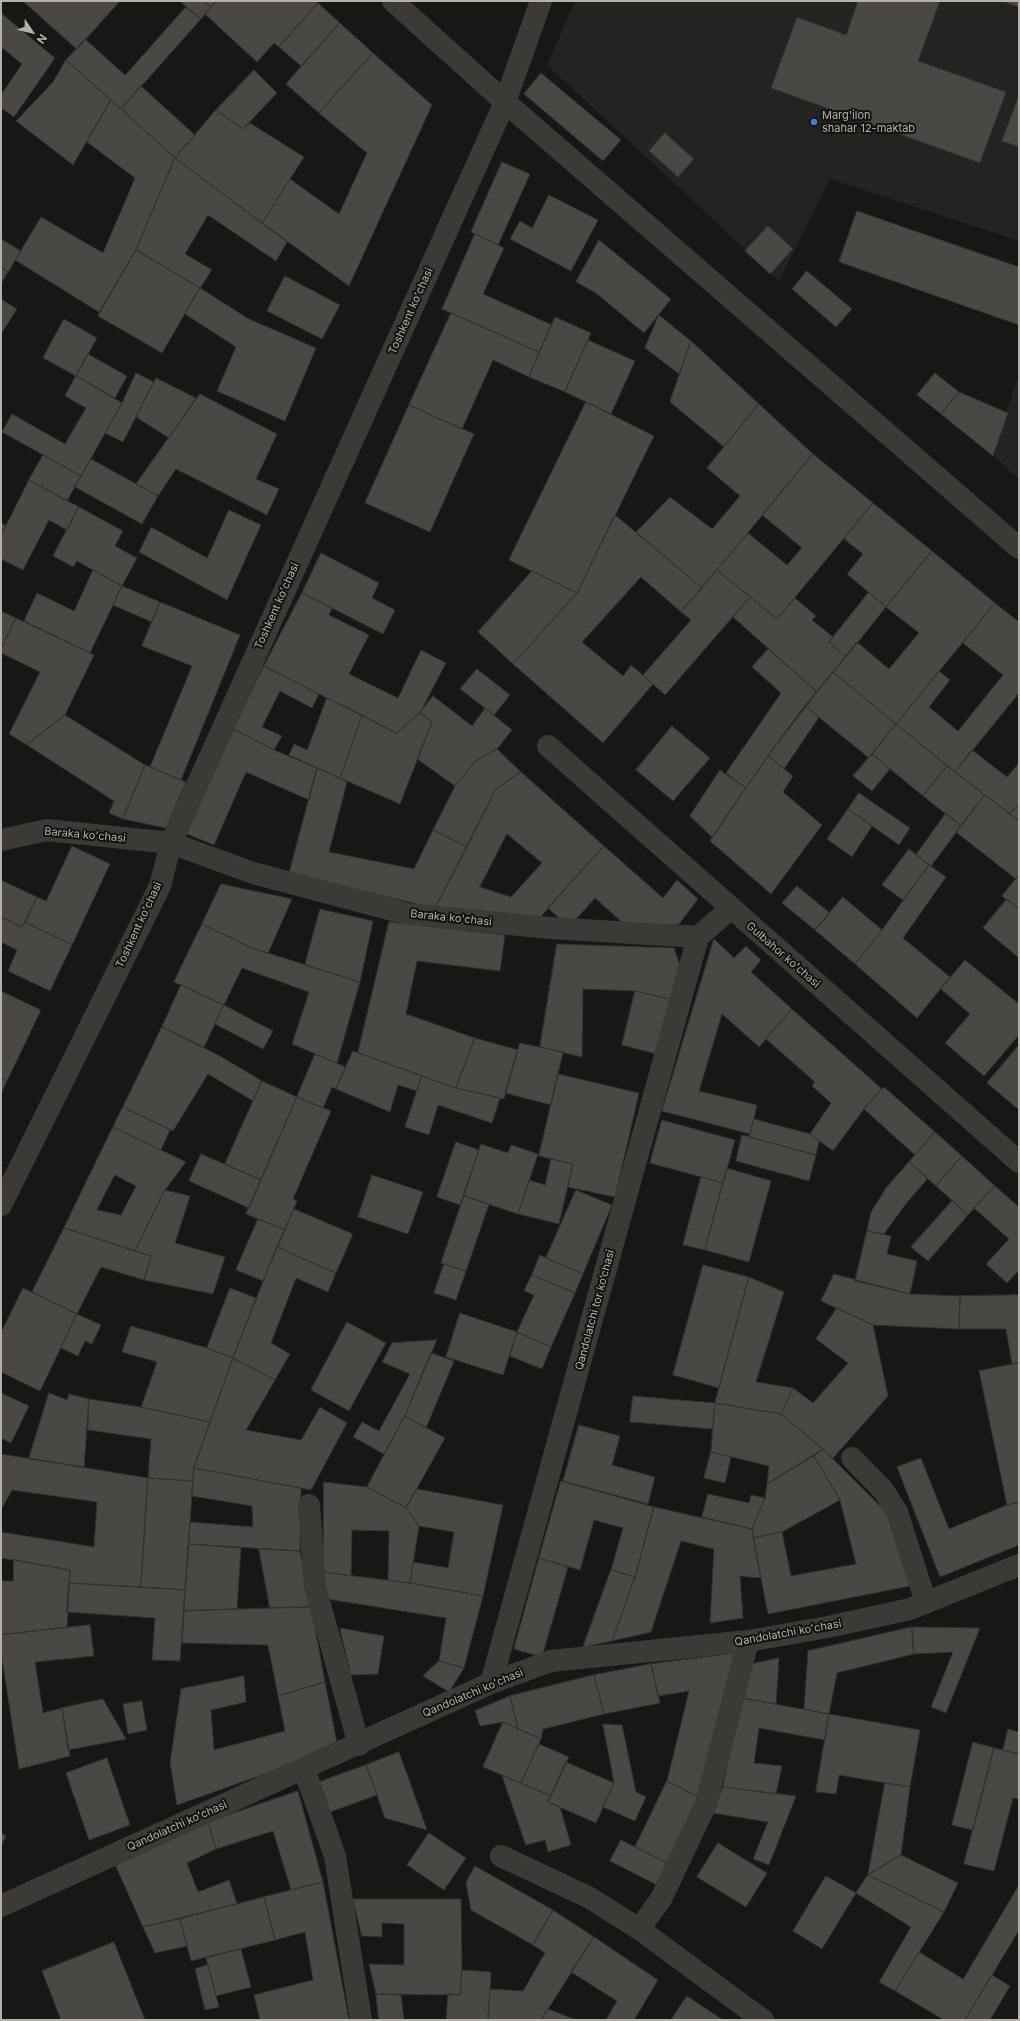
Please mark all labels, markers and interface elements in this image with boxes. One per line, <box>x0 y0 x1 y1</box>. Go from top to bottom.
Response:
north arrow <box>12 12 52 52</box>
text: N <box>34 31 50 46</box>
place label: Marg'ilon shahar 12-maktab <box>822 109 915 135</box>
marker: Marg'ilon shahar 12-maktab <box>809 117 819 127</box>
street label: Toshkent koʻchasi <box>386 266 436 356</box>
street label: Toshkent koʻchasi <box>252 561 302 651</box>
street label: Baraka koʻchasi <box>44 825 126 845</box>
street label: Toshkent koʻchasi <box>113 880 165 970</box>
street label: Baraka ko'chasi <box>410 907 492 929</box>
street label: Gulbahor koʻchasi <box>743 919 823 991</box>
street label: Qandolatchi tor ko‘chasi <box>573 1248 617 1372</box>
street label: Qandolatchi koʻchasi <box>734 1617 842 1649</box>
street label: Qandolatchi koʻchasi <box>421 1666 525 1720</box>
street label: Qandolatchi koʻchasi <box>125 1798 229 1854</box>

